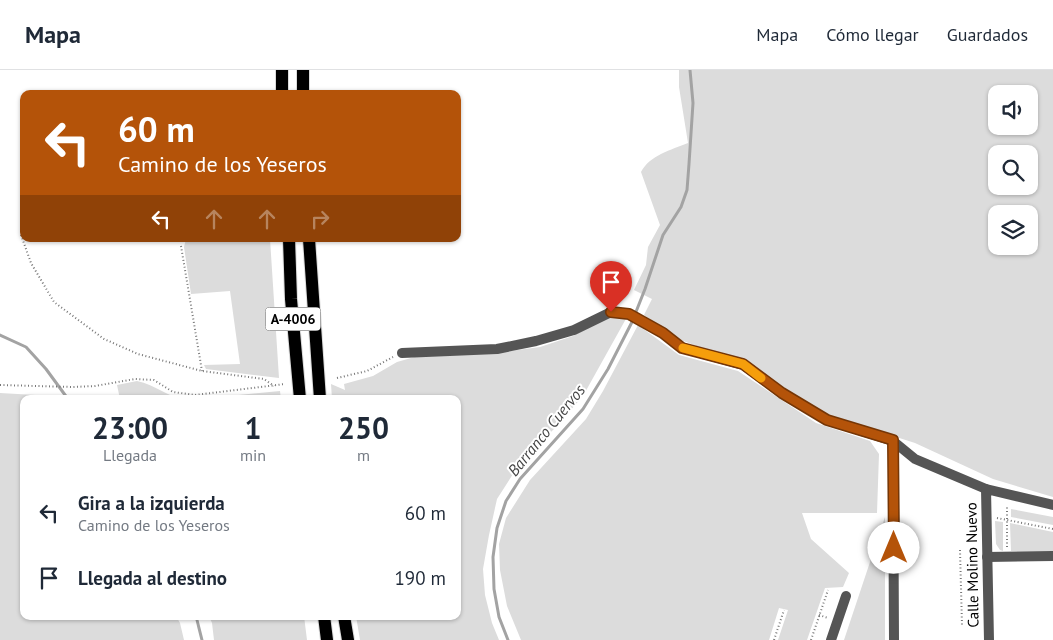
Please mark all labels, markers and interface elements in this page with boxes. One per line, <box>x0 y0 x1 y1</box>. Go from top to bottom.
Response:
text: Mapa <box>25 19 81 50</box>
text: Mapa <box>756 23 798 46</box>
text: Cómo llegar <box>826 23 919 46</box>
text: Guardados <box>947 23 1028 46</box>
map controls <box>988 85 1038 255</box>
button: sound <box>988 85 1038 135</box>
text: 60 m <box>118 106 195 152</box>
icon: left <box>35 110 100 175</box>
button: search <box>988 145 1038 195</box>
text: Camino de los Yeseros <box>118 150 327 178</box>
icon: left <box>147 205 175 233</box>
icon: ahead <box>200 205 228 233</box>
icon: ahead <box>253 205 281 233</box>
icon: right <box>306 205 334 233</box>
button: layers <box>988 205 1038 255</box>
pin <box>590 261 632 312</box>
icon: arrive <box>597 268 625 296</box>
road number: A-4006 <box>266 308 320 330</box>
water label: Barranco Cuervos <box>503 380 589 480</box>
text: 23:00 <box>92 408 168 447</box>
text: 1 <box>245 408 262 447</box>
text: 250 <box>338 408 389 447</box>
text: Llegada <box>103 445 157 465</box>
text: min <box>240 445 266 465</box>
text: m <box>357 445 370 465</box>
text: Gira a la izquierda <box>78 491 225 515</box>
icon: left <box>35 499 63 527</box>
text: 60 m <box>405 501 446 525</box>
street label: Calle Molino Nuevo <box>961 502 983 628</box>
text: Camino de los Yeseros <box>78 515 230 535</box>
position arrow <box>867 521 919 573</box>
icon: arrive <box>35 564 63 592</box>
text: Llegada al destino <box>78 566 227 590</box>
text: 190 m <box>394 566 446 590</box>

